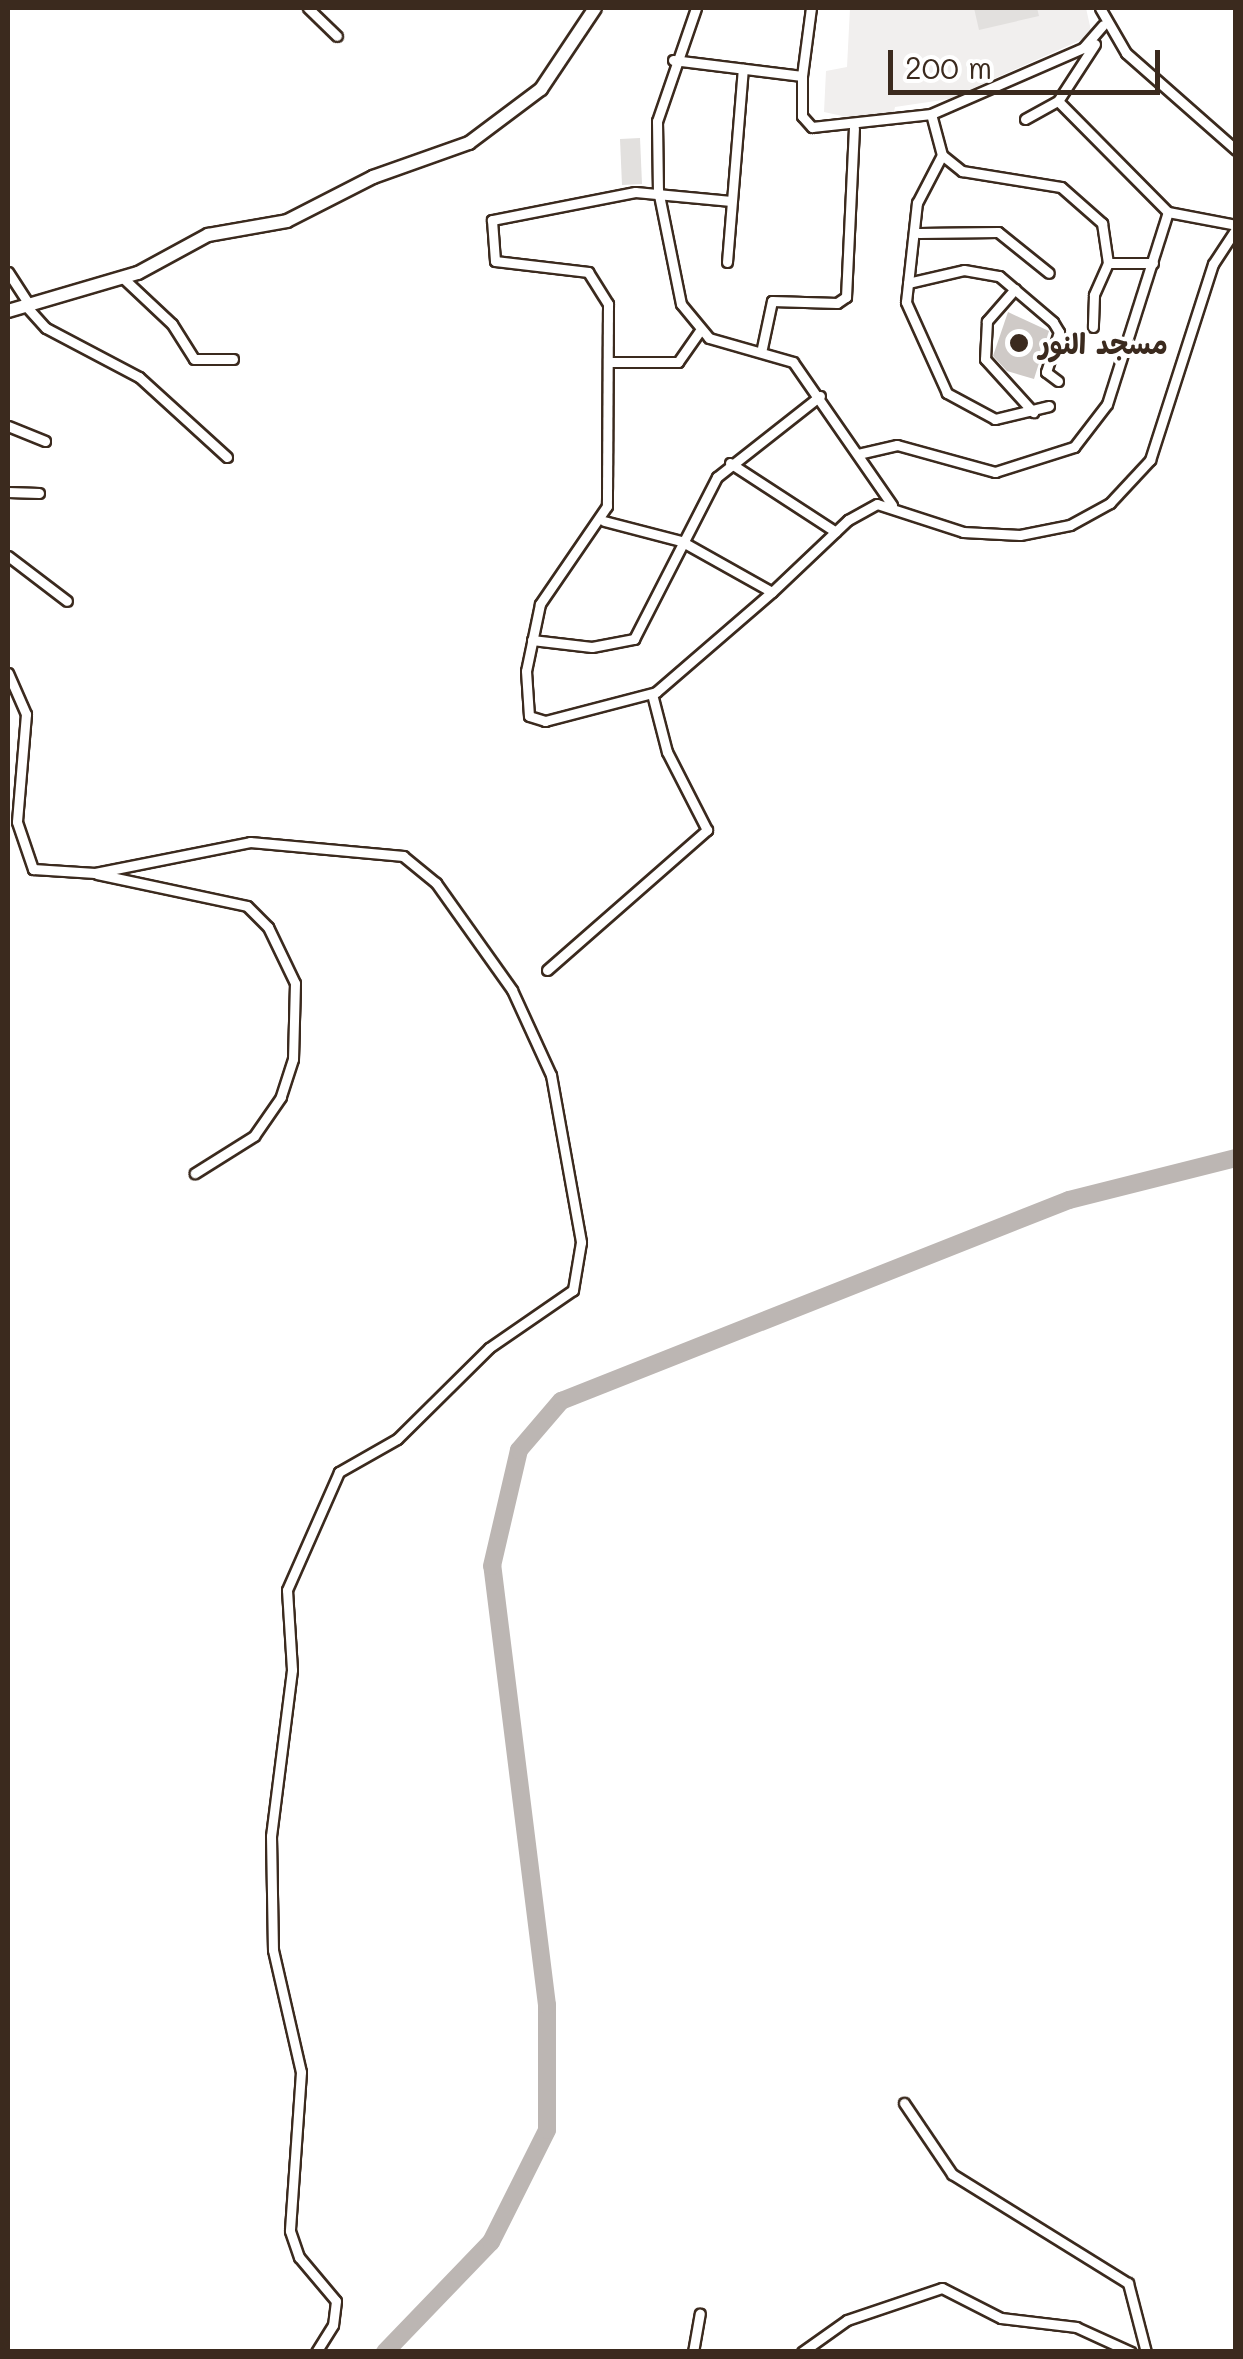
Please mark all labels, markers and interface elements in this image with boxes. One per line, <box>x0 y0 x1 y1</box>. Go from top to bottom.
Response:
scale bar <box>893 30 1166 92</box>
text: 200 m <box>905 47 992 87</box>
place label: مسجد النور <box>1039 326 1168 360</box>
marker: مسجد النور <box>1008 332 1030 354</box>

